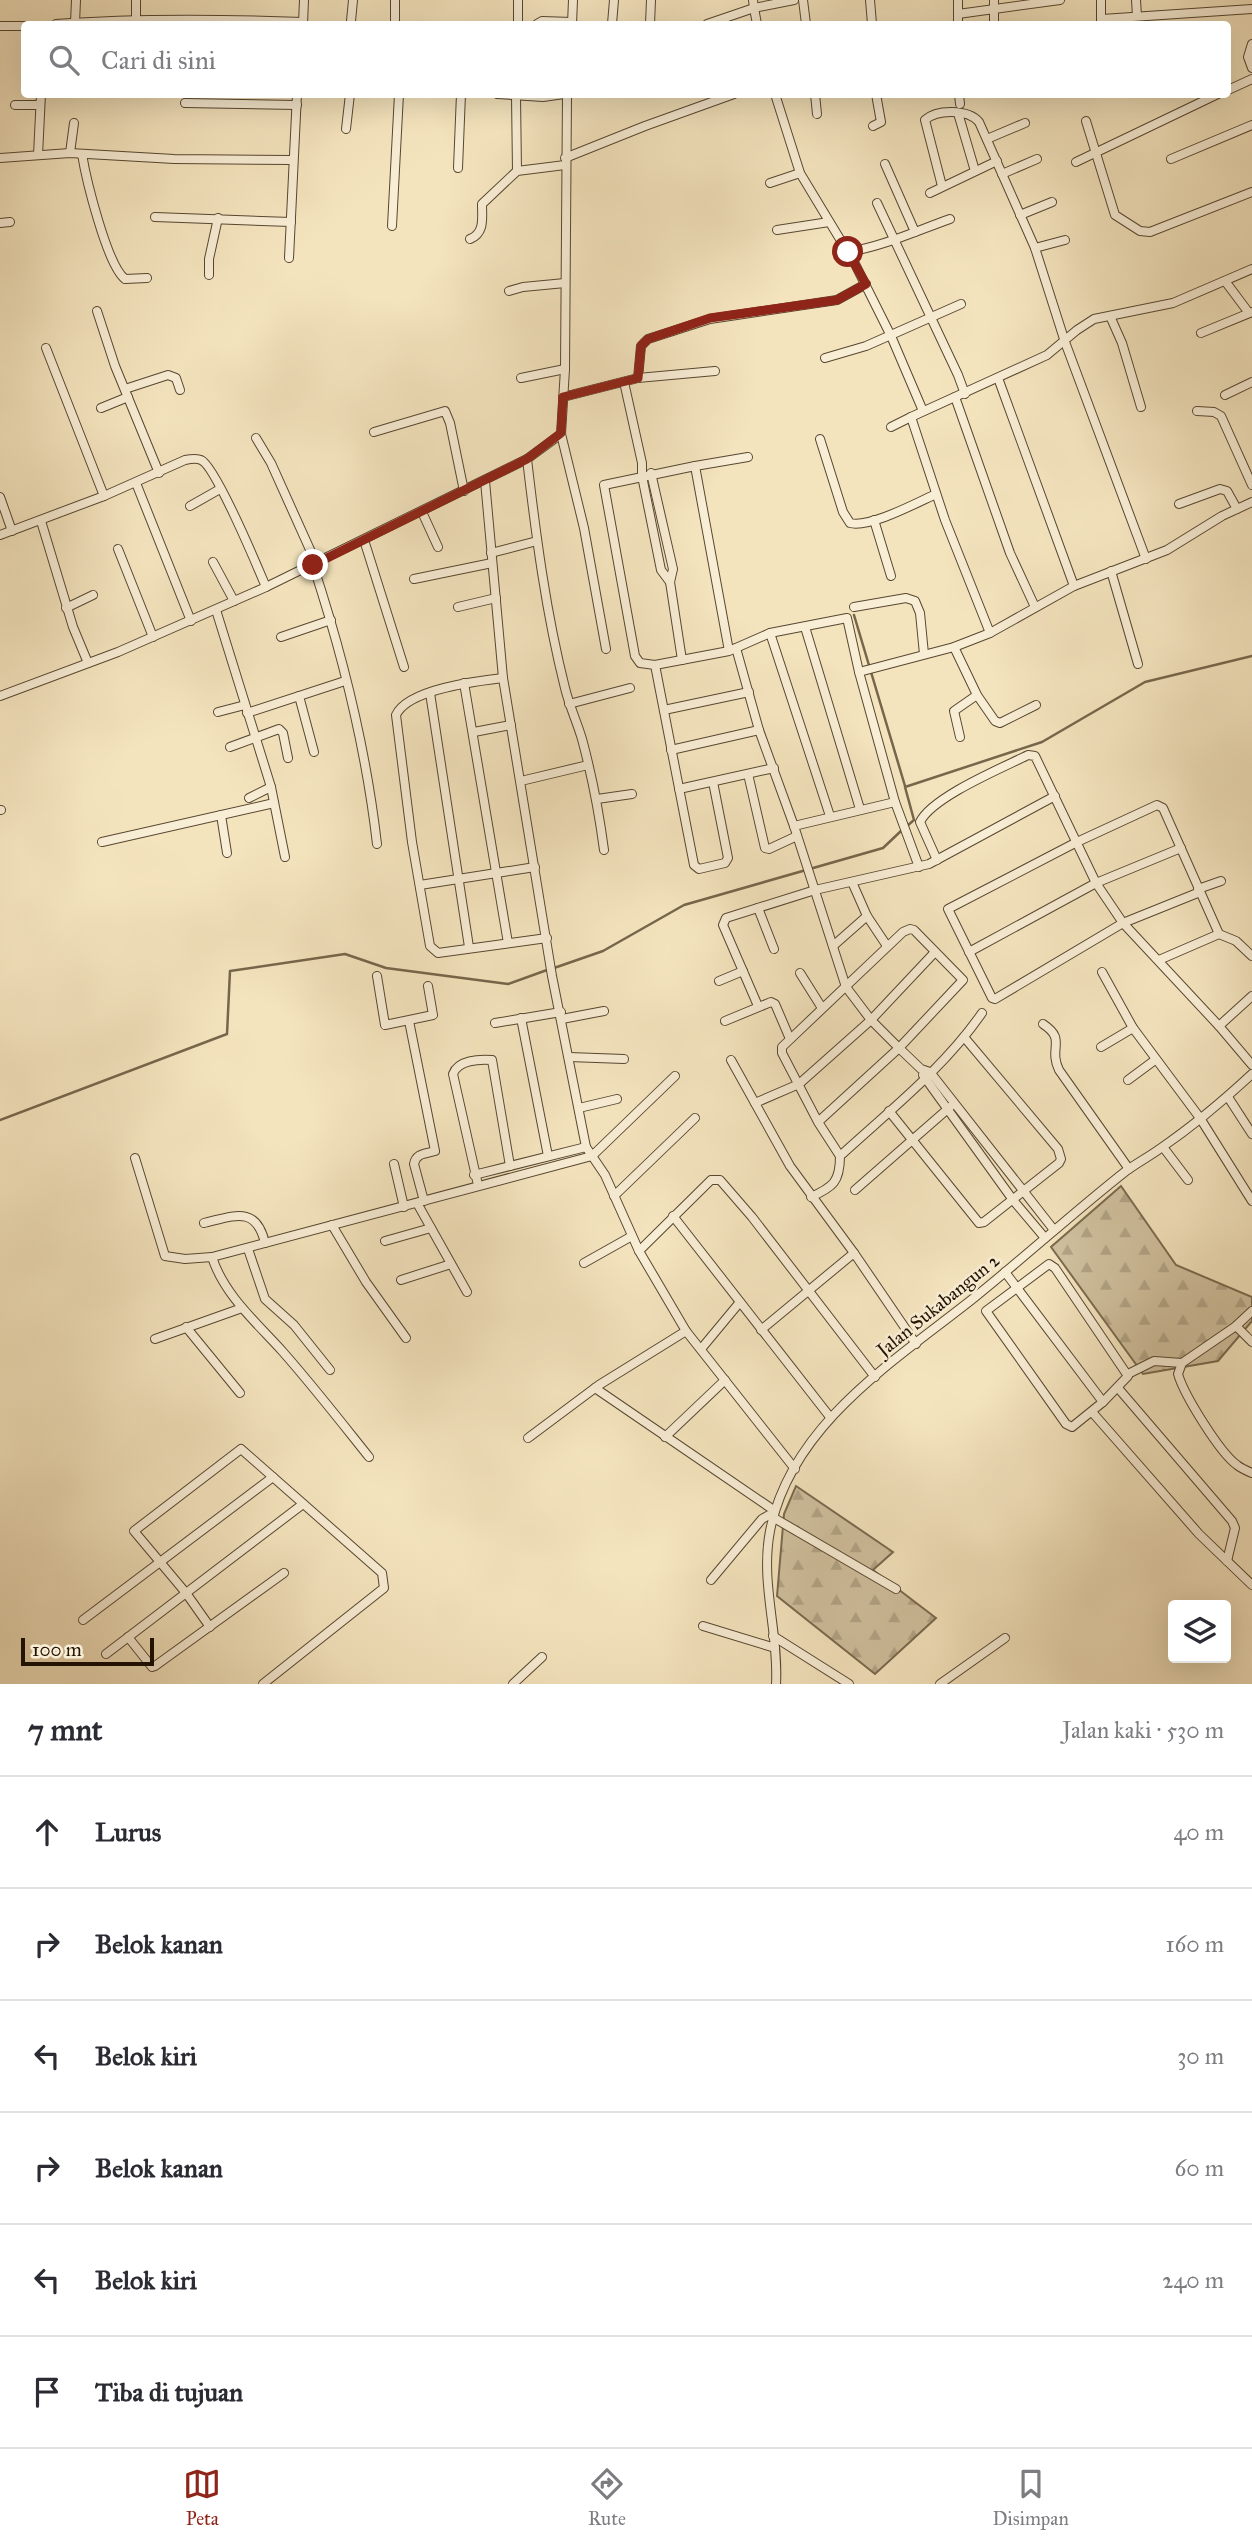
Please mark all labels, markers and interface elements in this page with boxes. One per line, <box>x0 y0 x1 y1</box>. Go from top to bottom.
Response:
search box <box>21 21 1231 98</box>
icon: search <box>45 41 83 79</box>
text: Cari di sini <box>101 44 216 76</box>
route start <box>832 236 863 267</box>
route end <box>297 549 328 580</box>
street label: Jalan Sukabangun 2 <box>870 1248 1005 1364</box>
map controls <box>1168 1600 1231 1663</box>
button: layers <box>1168 1600 1231 1663</box>
scale bar <box>21 1635 154 1667</box>
text: 100 m <box>32 1638 82 1661</box>
text: 7 mnt <box>28 1712 102 1748</box>
text: Jalan kaki · 530 m <box>1062 1716 1224 1744</box>
icon: ahead <box>28 1813 66 1851</box>
text: Lurus <box>95 1816 161 1848</box>
text: 40 m <box>1174 1818 1224 1846</box>
icon: right <box>28 1925 66 1963</box>
text: Belok kanan <box>95 1928 223 1960</box>
text: 160 m <box>1166 1930 1224 1958</box>
icon: left <box>28 2037 66 2075</box>
text: Belok kiri <box>95 2040 197 2072</box>
text: 30 m <box>1177 2042 1224 2070</box>
icon: right <box>28 2149 66 2187</box>
text: Belok kanan <box>95 2152 223 2184</box>
text: 60 m <box>1175 2154 1224 2182</box>
icon: left <box>28 2261 66 2299</box>
text: Belok kiri <box>95 2264 197 2296</box>
text: 240 m <box>1162 2266 1224 2294</box>
icon: arrive <box>28 2373 66 2411</box>
text: Tiba di tujuan <box>95 2376 243 2408</box>
tab: Peta <box>183 2465 221 2530</box>
tab: Rute <box>588 2465 626 2530</box>
tab: Disimpan <box>993 2465 1069 2530</box>

